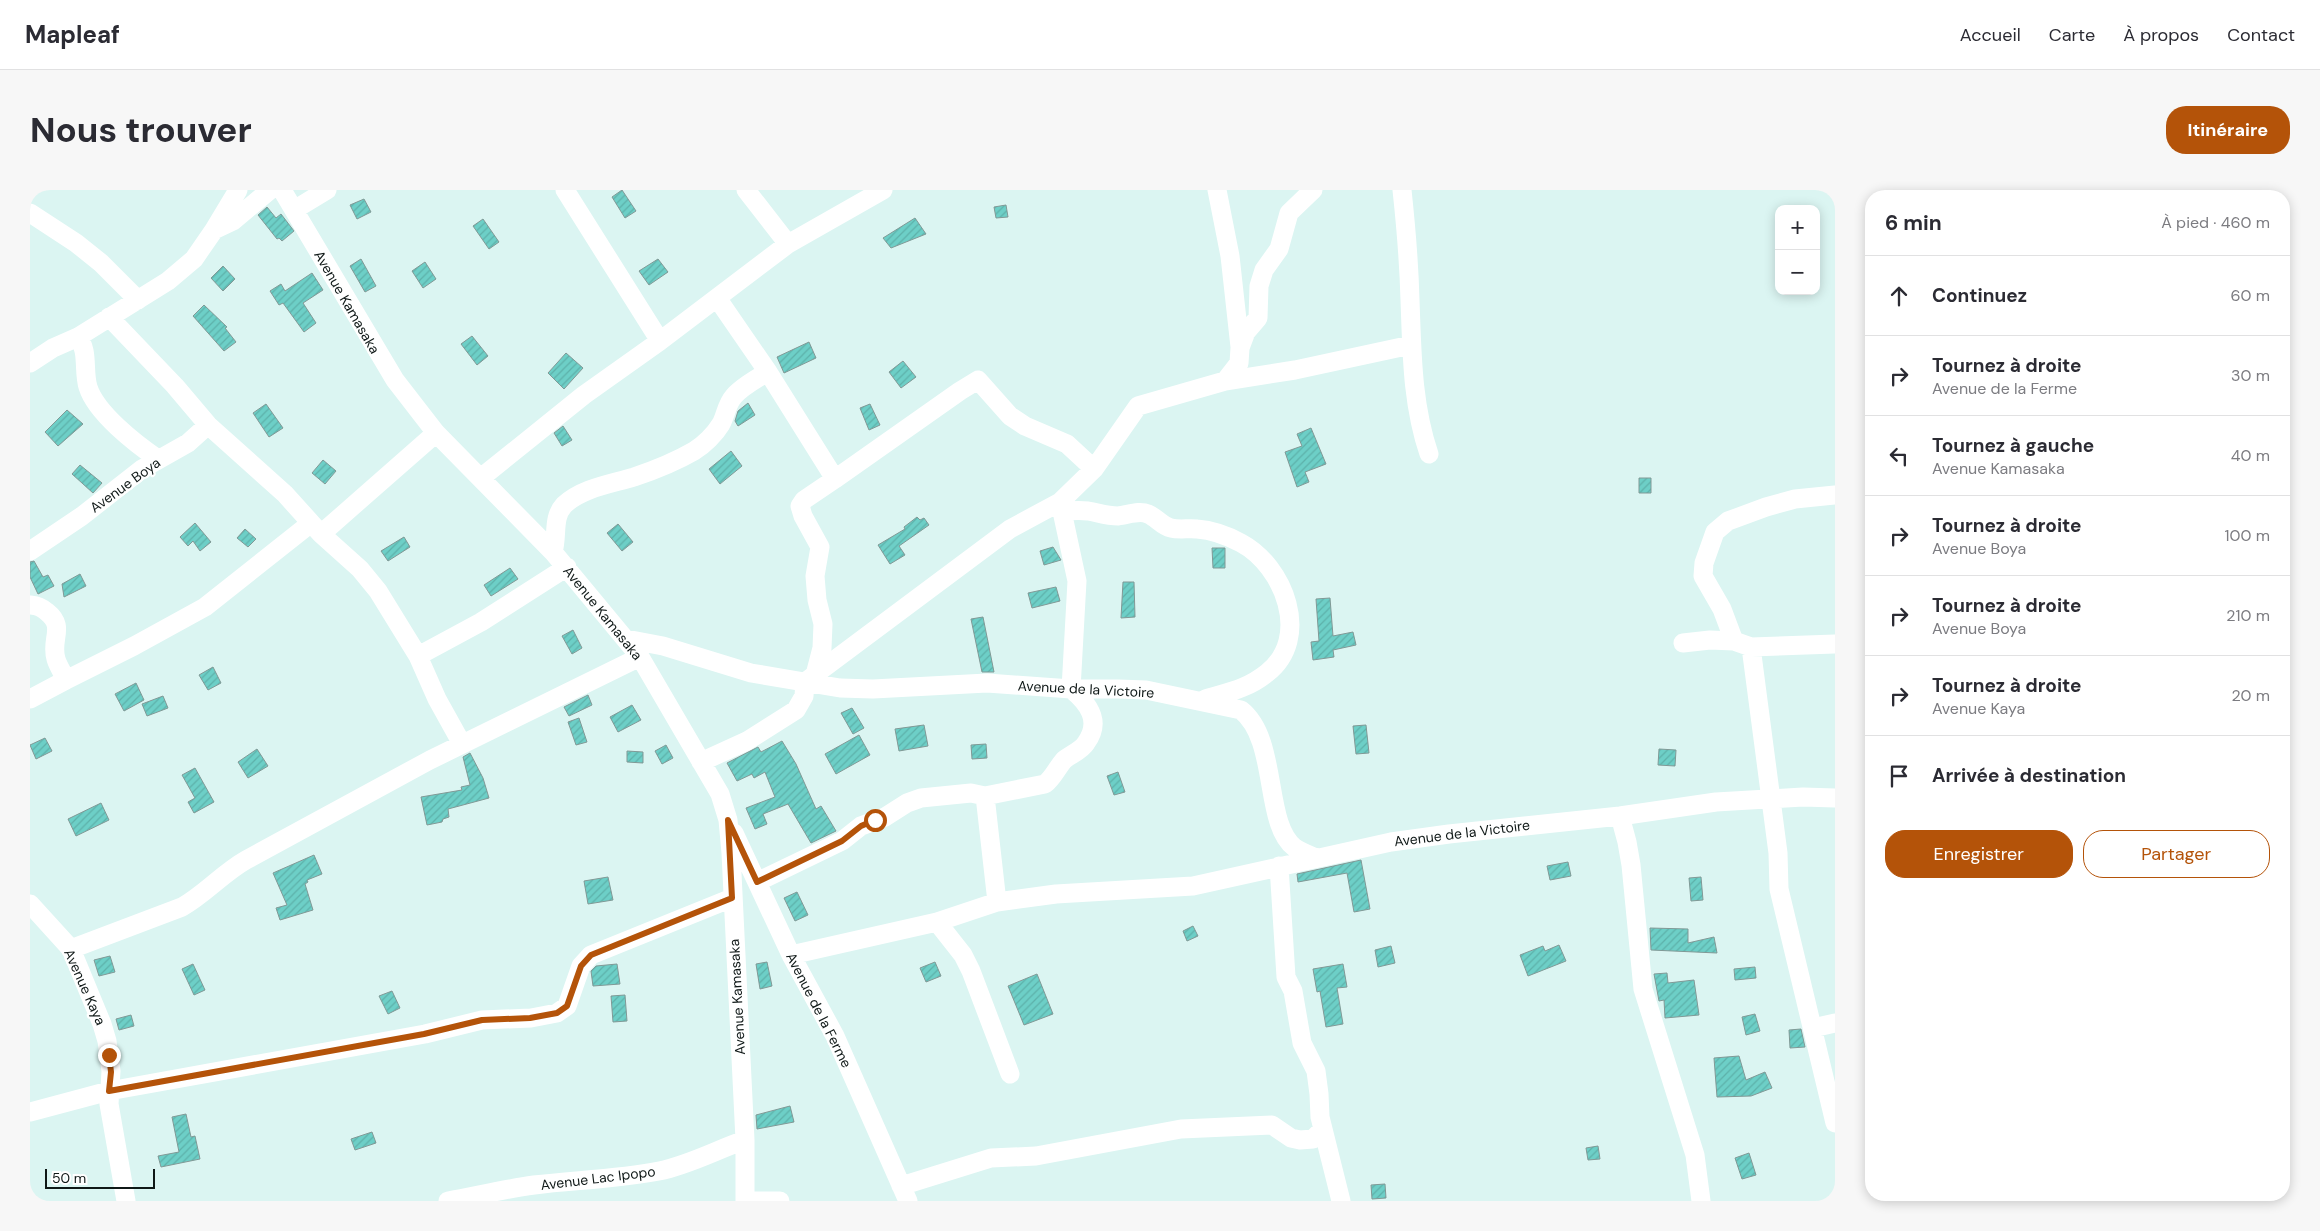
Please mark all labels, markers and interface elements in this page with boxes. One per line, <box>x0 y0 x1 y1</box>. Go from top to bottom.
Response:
text: Mapleaf <box>25 19 120 50</box>
text: Accueil <box>1960 23 2021 47</box>
text: Carte <box>2049 23 2095 47</box>
text: À propos <box>2123 23 2199 47</box>
text: Contact <box>2227 23 2295 47</box>
button: Itinéraire <box>2166 106 2290 154</box>
text: Nous trouver <box>30 107 252 153</box>
map controls <box>1775 205 1820 295</box>
button: + <box>1775 205 1820 250</box>
text: 6 min <box>1885 209 1942 237</box>
text: À pied · 460 m <box>2161 212 2270 233</box>
street label: Avenue Kamasaka <box>310 247 384 357</box>
button: − <box>1775 250 1820 295</box>
icon: ahead <box>1885 282 1913 310</box>
text: Continuez <box>1932 283 2027 308</box>
text: 60 m <box>2230 285 2270 306</box>
text: Tournez à droite <box>1932 353 2082 378</box>
icon: right <box>1885 362 1913 390</box>
text: 30 m <box>2231 365 2270 386</box>
text: Avenue de la Ferme <box>1932 378 2077 399</box>
text: Tournez à gauche <box>1932 433 2094 458</box>
icon: left <box>1885 442 1913 470</box>
text: 40 m <box>2231 445 2270 466</box>
street label: Avenue Boya <box>86 453 164 517</box>
text: Avenue Kamasaka <box>1932 458 2065 479</box>
text: Tournez à droite <box>1932 513 2082 538</box>
icon: right <box>1885 522 1913 550</box>
text: 100 m <box>2225 525 2270 546</box>
text: Avenue Boya <box>1932 538 2026 559</box>
street label: Avenue Kamasaka <box>559 562 647 664</box>
text: Tournez à droite <box>1932 593 2082 618</box>
icon: right <box>1885 602 1913 630</box>
text: 210 m <box>2226 605 2270 626</box>
text: Avenue Boya <box>1932 618 2026 639</box>
text: Tournez à droite <box>1932 673 2082 698</box>
street label: Avenue de la Victoire <box>1017 676 1155 702</box>
icon: right <box>1885 682 1913 710</box>
text: 20 m <box>2231 685 2270 706</box>
text: Avenue Kaya <box>1932 698 2025 719</box>
icon: arrive <box>1885 762 1913 790</box>
text: Arrivée à destination <box>1932 763 2126 788</box>
route start <box>864 809 887 832</box>
street label: Avenue de la Victoire <box>1393 816 1531 850</box>
button: Enregistrer <box>1885 830 2073 878</box>
button: Partager <box>2083 830 2270 878</box>
street label: Avenue Kamasaka <box>725 939 749 1055</box>
street label: Avenue Kaya <box>60 946 110 1028</box>
street label: Avenue de la Ferme <box>782 949 856 1071</box>
route end <box>98 1044 121 1067</box>
street label: Avenue Lac Ipopo <box>540 1162 656 1194</box>
scale bar <box>45 1166 155 1189</box>
text: 50 m <box>52 1169 86 1187</box>

